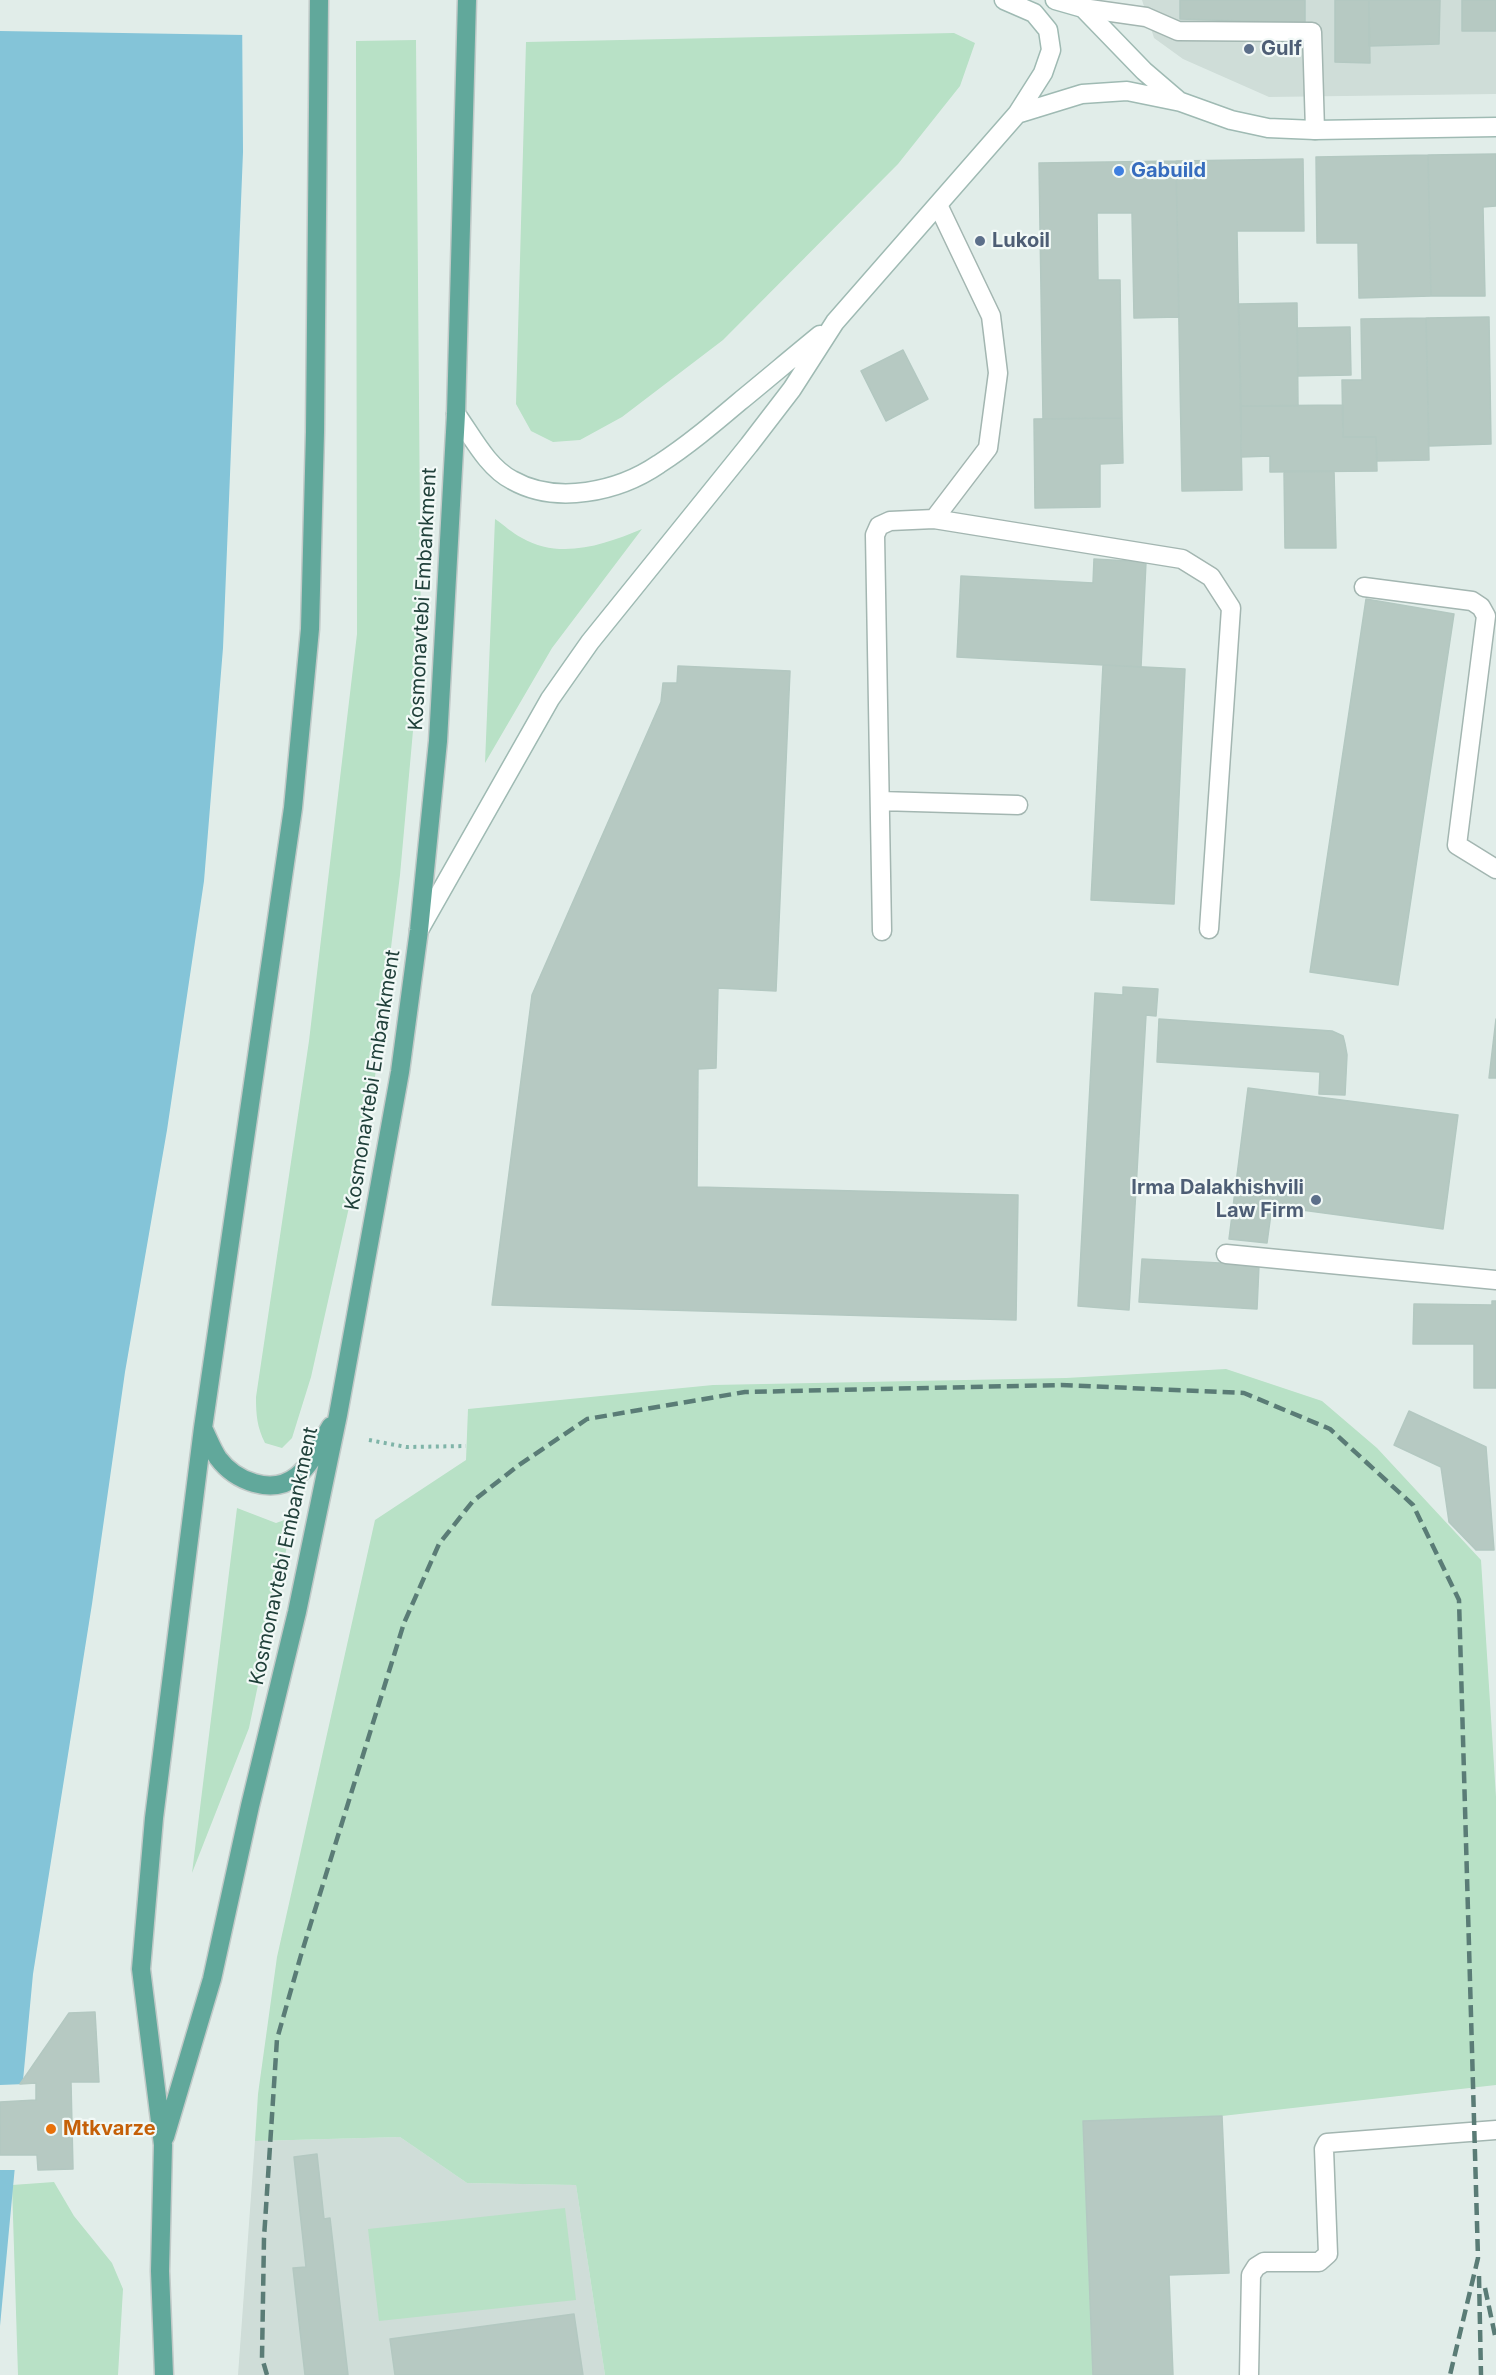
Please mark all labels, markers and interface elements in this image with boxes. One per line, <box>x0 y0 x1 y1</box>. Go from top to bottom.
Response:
place label: Gulf <box>1261 37 1302 61</box>
marker: Gulf <box>1242 42 1256 56</box>
place label: Gabuild <box>1131 159 1206 183</box>
marker: Gabuild <box>1112 164 1126 178</box>
place label: Lukoil <box>992 229 1050 253</box>
marker: Lukoil <box>973 234 987 248</box>
street label: Kosmonavtebi Embankment <box>404 467 442 731</box>
street label: Kosmonavtebi Embankment <box>341 948 405 1212</box>
place label: Irma Dalakhishvili Law Firm <box>1131 1176 1304 1223</box>
marker: Irma Dalakhishvili Law Firm <box>1309 1193 1323 1207</box>
street label: Kosmonavtebi Embankment <box>245 1425 323 1687</box>
place label: Mtkvarze <box>63 2117 156 2141</box>
marker: Mtkvarze <box>44 2122 58 2136</box>

